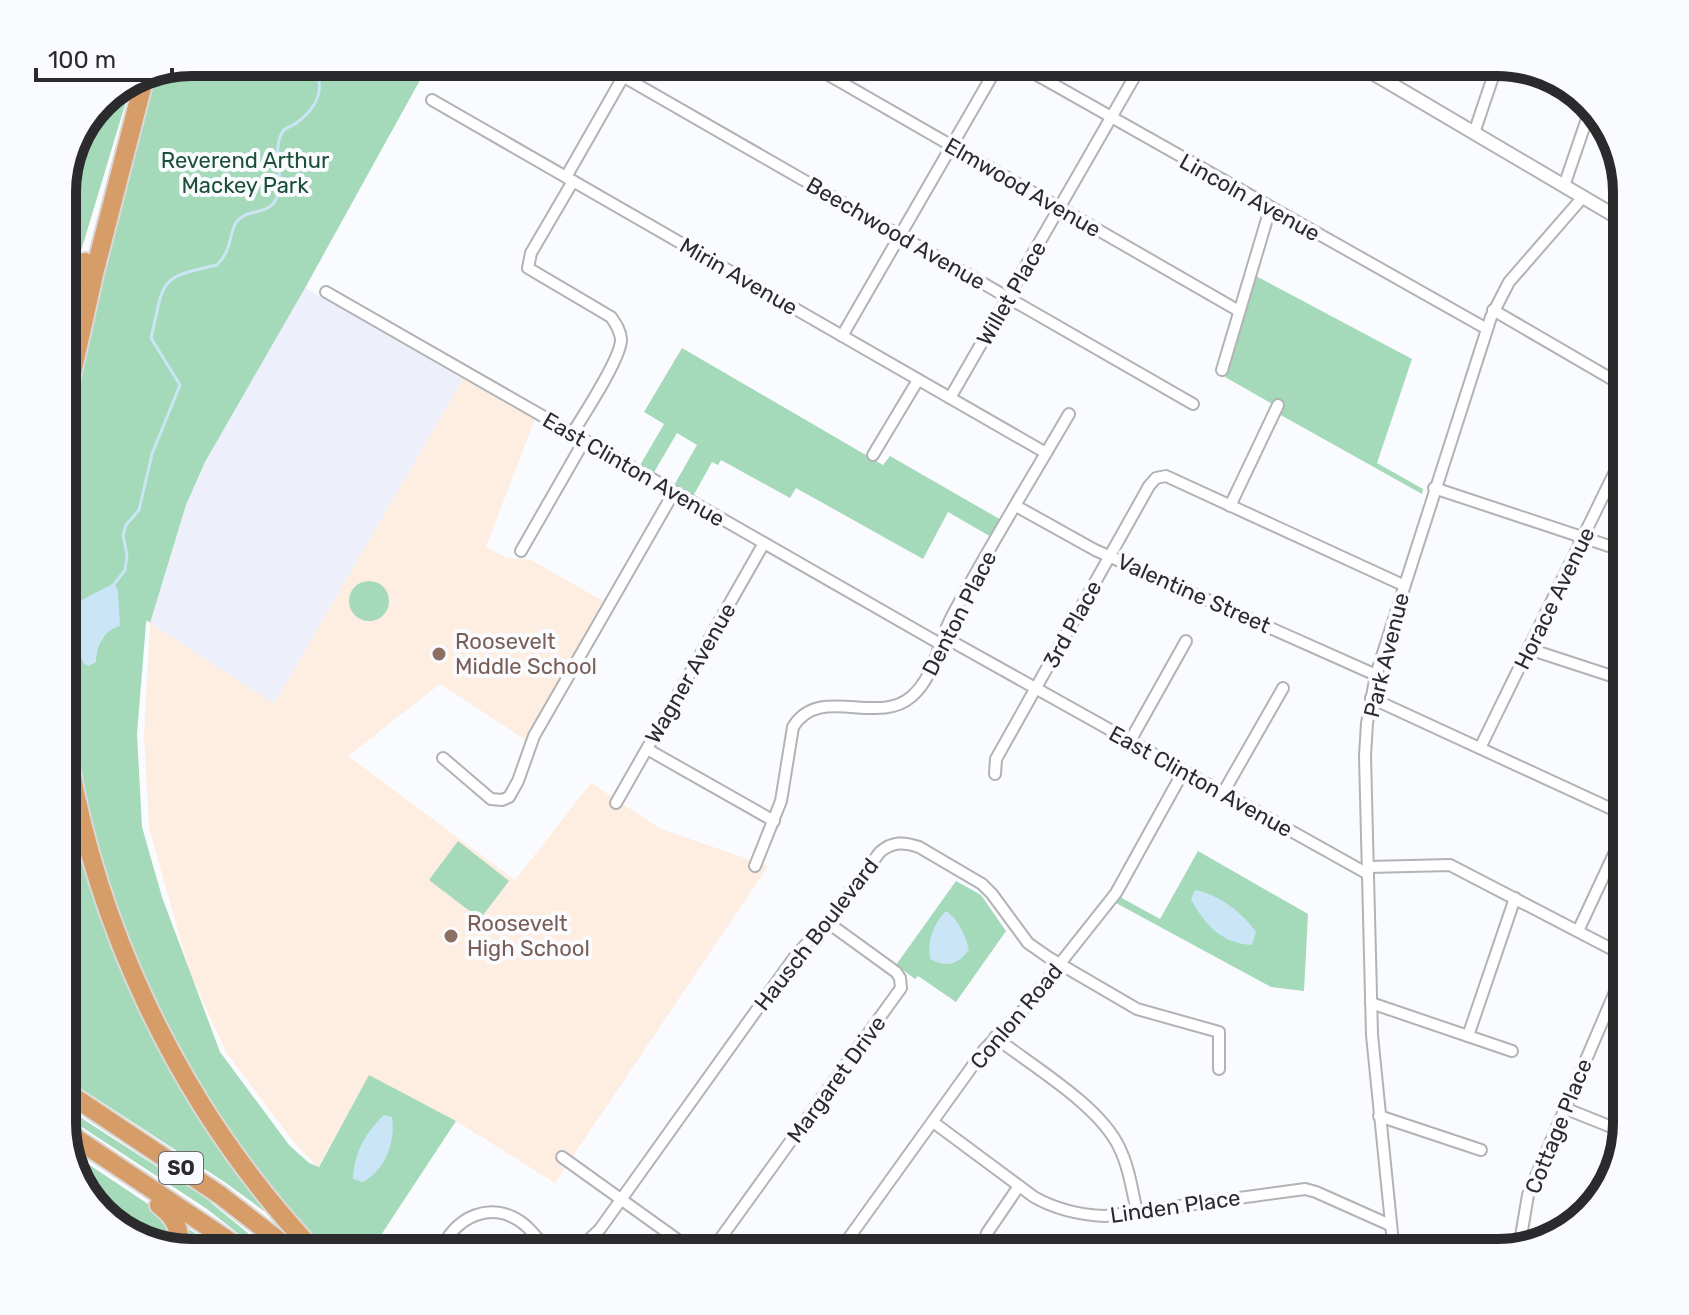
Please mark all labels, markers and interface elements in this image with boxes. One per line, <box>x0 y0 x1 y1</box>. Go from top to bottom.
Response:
scale bar <box>36 32 172 82</box>
text: 100 m <box>48 46 116 74</box>
street label: Elmwood Avenue <box>940 132 1106 243</box>
park label: Reverend Arthur Mackey Park <box>161 147 330 199</box>
street label: Lincoln Avenue <box>1175 148 1325 247</box>
street label: Beechwood Avenue <box>801 171 990 296</box>
street label: Mirin Avenue <box>675 232 803 321</box>
street label: Willet Place <box>971 236 1052 350</box>
street label: East Clinton Avenue <box>538 406 730 533</box>
street label: Horace Avenue <box>1508 523 1601 674</box>
street label: Denton Place <box>916 546 1003 680</box>
street label: Valentine Street <box>1113 548 1275 639</box>
street label: 3rd Place <box>1037 576 1107 673</box>
street label: Park Avenue <box>1358 590 1415 720</box>
street label: Wagner Avenue <box>639 598 742 748</box>
place label: Roosevelt Middle School <box>455 628 597 680</box>
marker: Roosevelt Middle School <box>430 645 448 663</box>
street label: East Clinton Avenue <box>1104 720 1297 843</box>
street label: Hausch Boulevard <box>748 853 884 1016</box>
place label: Roosevelt High School <box>467 910 590 962</box>
marker: Roosevelt High School <box>442 927 460 945</box>
street label: Conlon Road <box>964 958 1068 1075</box>
street label: Margaret Drive <box>781 1011 892 1148</box>
street label: Cottage Place <box>1519 1055 1598 1198</box>
road number: SO <box>159 1152 203 1184</box>
street label: Linden Place <box>1108 1184 1242 1229</box>

